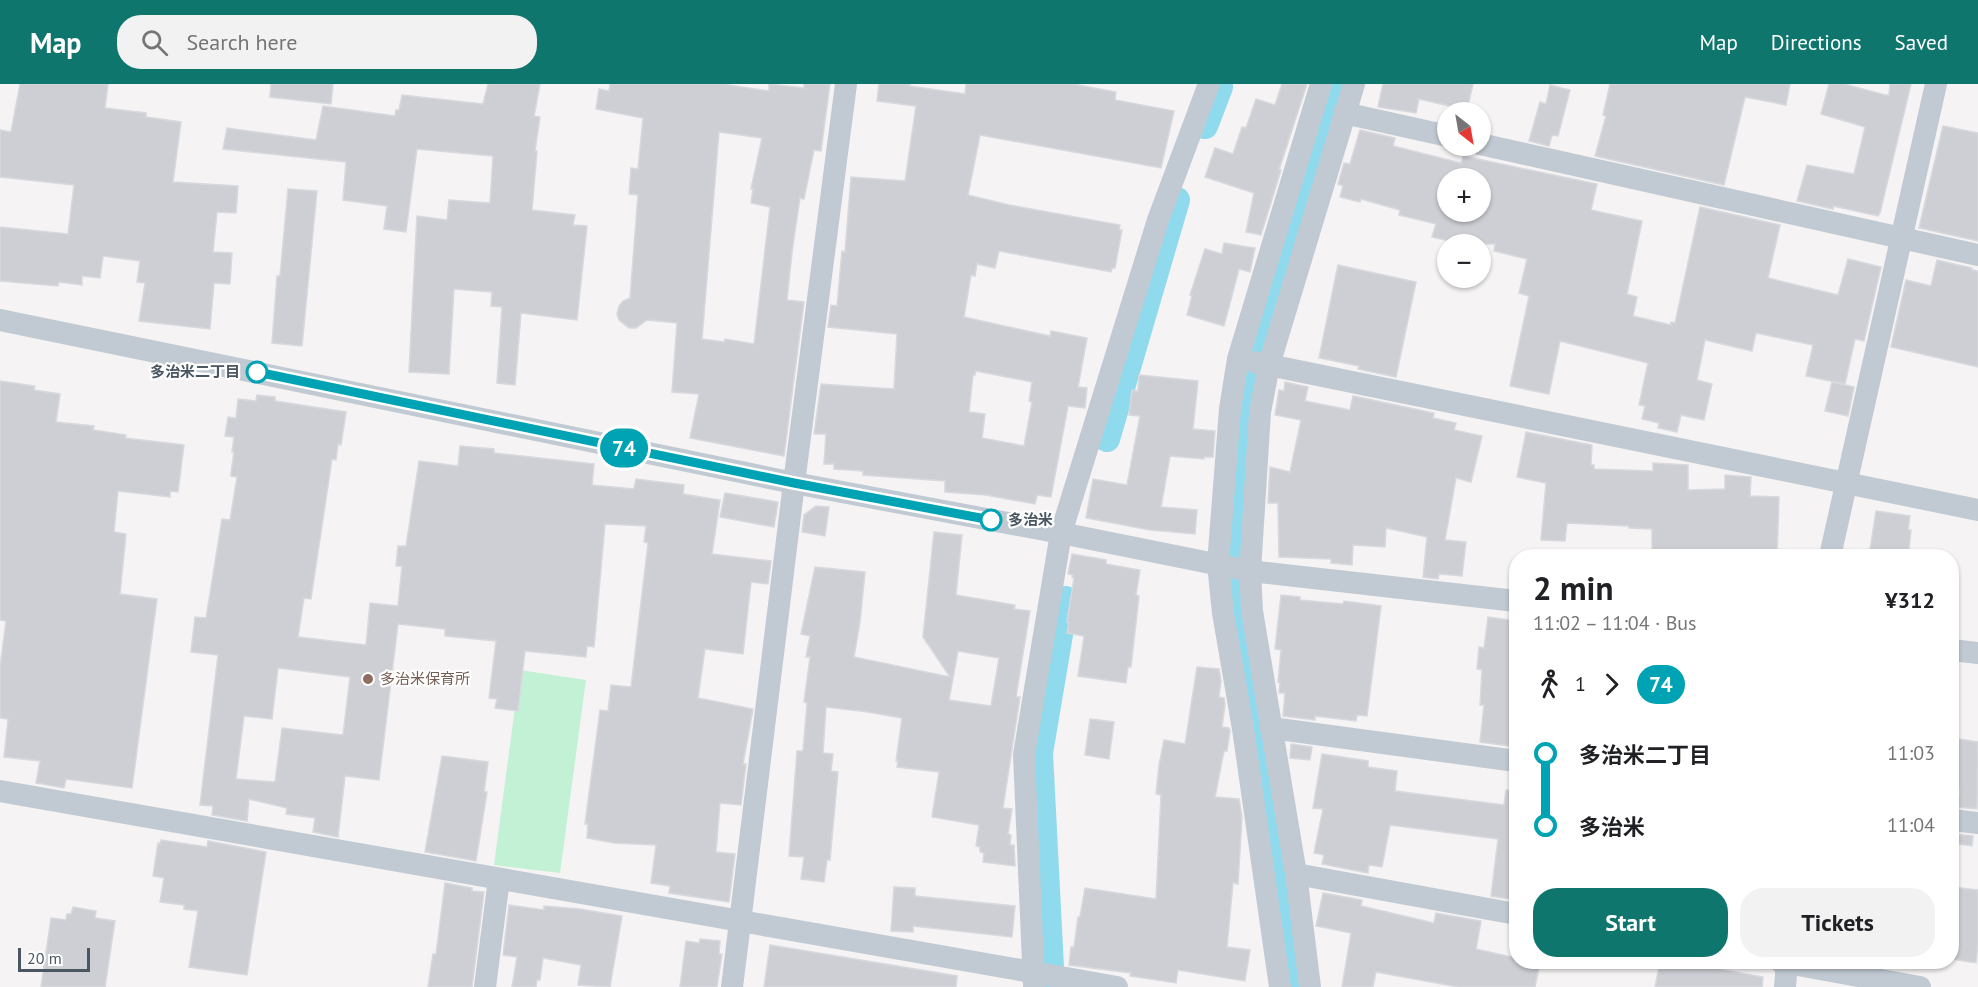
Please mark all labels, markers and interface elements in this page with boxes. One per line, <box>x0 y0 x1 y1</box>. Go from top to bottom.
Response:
search box <box>117 15 537 69</box>
text: Map <box>30 24 81 61</box>
icon: search <box>138 26 171 59</box>
text: Search here <box>186 28 297 56</box>
text: Map <box>1699 29 1738 56</box>
text: Directions <box>1771 29 1862 56</box>
text: Saved <box>1895 29 1948 56</box>
north arrow <box>1437 102 1491 156</box>
map controls <box>1437 102 1491 288</box>
button: + <box>1437 168 1491 222</box>
button: − <box>1437 234 1491 288</box>
marker: 多治米二丁目 <box>246 361 268 383</box>
place label: 多治米二丁目 <box>150 362 240 381</box>
line badge: 74 <box>597 428 651 468</box>
text: 74 <box>612 435 636 462</box>
marker: 多治米 <box>980 509 1002 531</box>
place label: 多治米 <box>1008 510 1053 529</box>
text: 2 min <box>1533 566 1614 609</box>
text: ¥312 <box>1885 586 1935 614</box>
text: 11:02 – 11:04 · Bus <box>1533 610 1697 636</box>
icon: walk <box>1533 668 1566 701</box>
icon: forward <box>1595 668 1628 701</box>
place label: 多治米保育所 <box>380 669 470 688</box>
text: 1 <box>1575 671 1586 697</box>
text: 74 <box>1649 671 1673 698</box>
marker: 多治米保育所 <box>361 672 375 686</box>
text: 11:03 <box>1887 740 1935 766</box>
text: 多治米二丁目 <box>1579 741 1711 769</box>
text: 11:04 <box>1887 812 1935 838</box>
text: 多治米 <box>1579 813 1645 841</box>
button: Start <box>1533 888 1728 957</box>
button: Tickets <box>1740 888 1935 957</box>
scale bar <box>18 945 90 972</box>
text: 20 m <box>27 948 62 968</box>

